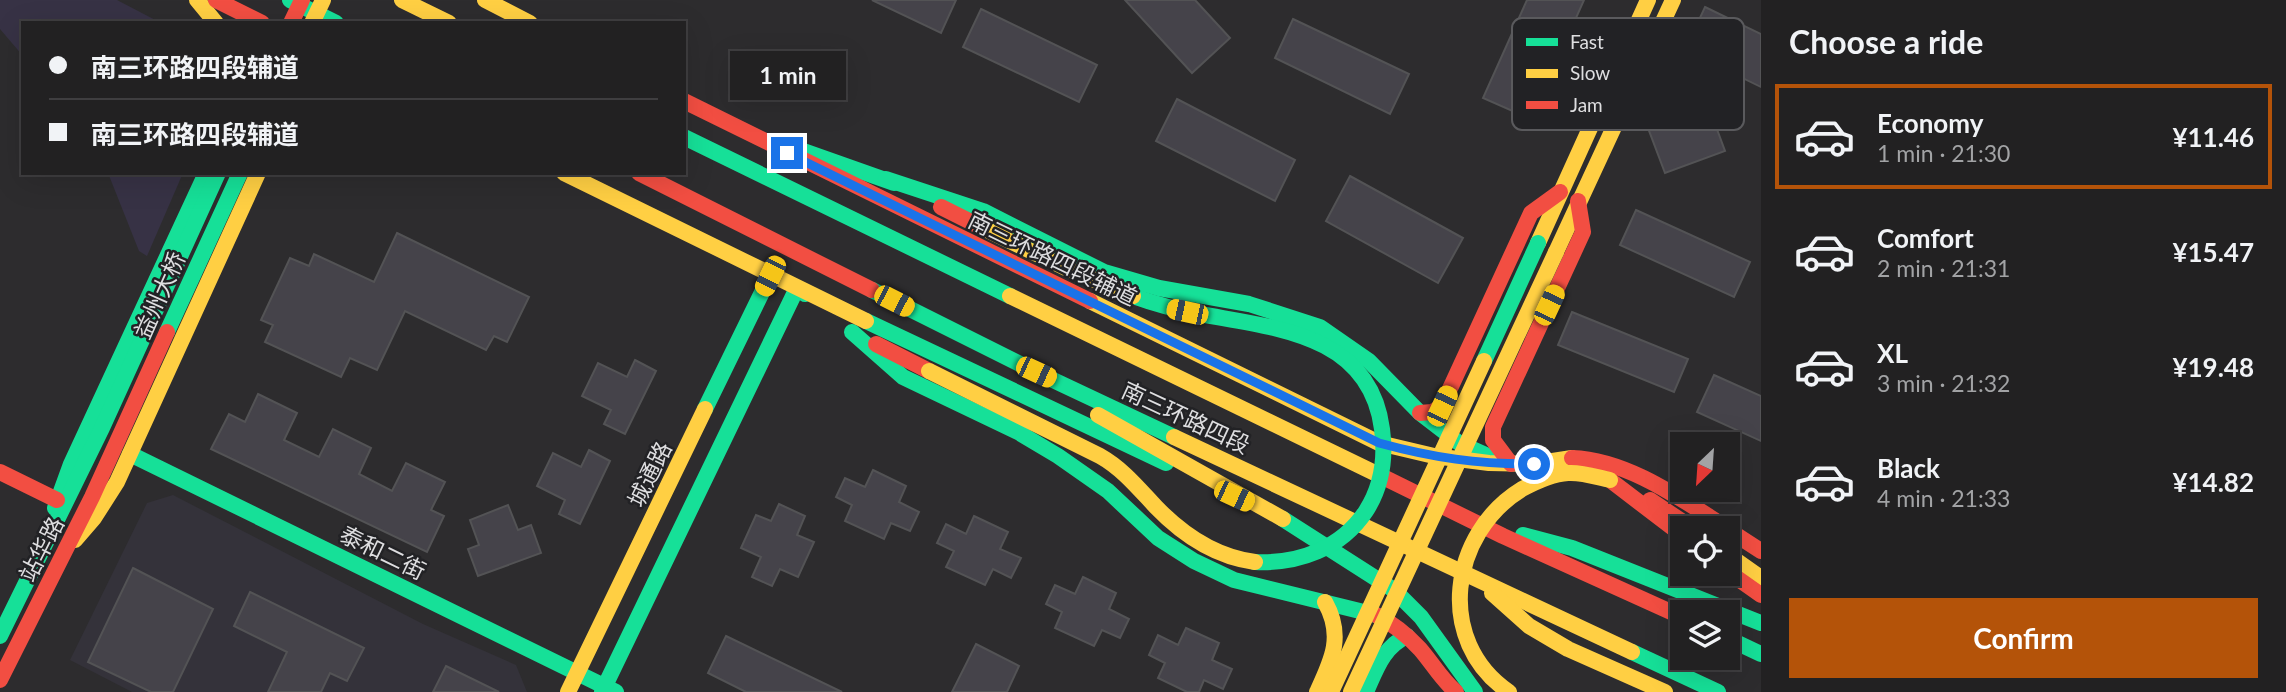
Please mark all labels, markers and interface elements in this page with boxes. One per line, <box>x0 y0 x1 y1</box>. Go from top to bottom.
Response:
legend <box>1512 18 1744 130</box>
text: Choose a ride <box>1789 22 1983 61</box>
text: Fast <box>1570 30 1604 53</box>
text: 南三环路四段辅道 <box>91 51 299 83</box>
callout: 1 min <box>729 52 845 100</box>
text: 1 min <box>759 61 817 89</box>
text: Slow <box>1570 61 1610 84</box>
text: Jam <box>1570 93 1603 116</box>
icon: car <box>1793 105 1856 168</box>
text: Economy <box>1877 107 1983 139</box>
text: 南三环路四段辅道 <box>91 118 299 150</box>
text: ¥11.46 <box>2172 121 2254 153</box>
route end <box>771 137 803 169</box>
text: 1 min · 21:30 <box>1877 139 2010 167</box>
street label: 南三环路四段辅道 <box>964 205 1142 311</box>
icon: car <box>1793 220 1856 283</box>
text: Comfort <box>1877 222 1974 254</box>
text: ¥15.47 <box>2172 236 2254 268</box>
street label: 益州大桥 <box>128 247 190 343</box>
car <box>752 253 789 299</box>
text: 2 min · 21:31 <box>1877 254 2010 282</box>
car <box>871 282 918 320</box>
car <box>1531 282 1568 328</box>
car <box>1165 297 1210 327</box>
icon: car <box>1793 335 1856 398</box>
text: XL <box>1877 337 1908 369</box>
text: ¥19.48 <box>2172 351 2254 383</box>
car <box>1013 354 1060 390</box>
text: 3 min · 21:32 <box>1877 369 2010 397</box>
street label: 南三环路四段 <box>1118 375 1254 459</box>
car <box>1424 383 1461 429</box>
north arrow <box>1670 432 1740 502</box>
map controls <box>1670 432 1740 670</box>
street label: 城通路 <box>621 437 677 511</box>
route start <box>1518 448 1550 480</box>
icon: car <box>1793 450 1856 513</box>
text: Black <box>1877 452 1940 484</box>
text: ¥14.82 <box>2172 466 2254 498</box>
car <box>1211 478 1258 514</box>
text: 4 min · 21:33 <box>1877 484 2010 512</box>
street label: 站华路 <box>13 512 69 586</box>
button: locate <box>1670 516 1740 586</box>
street label: 泰和二街 <box>336 519 430 585</box>
button: Confirm <box>1789 598 2258 678</box>
button: layers <box>1670 600 1740 670</box>

